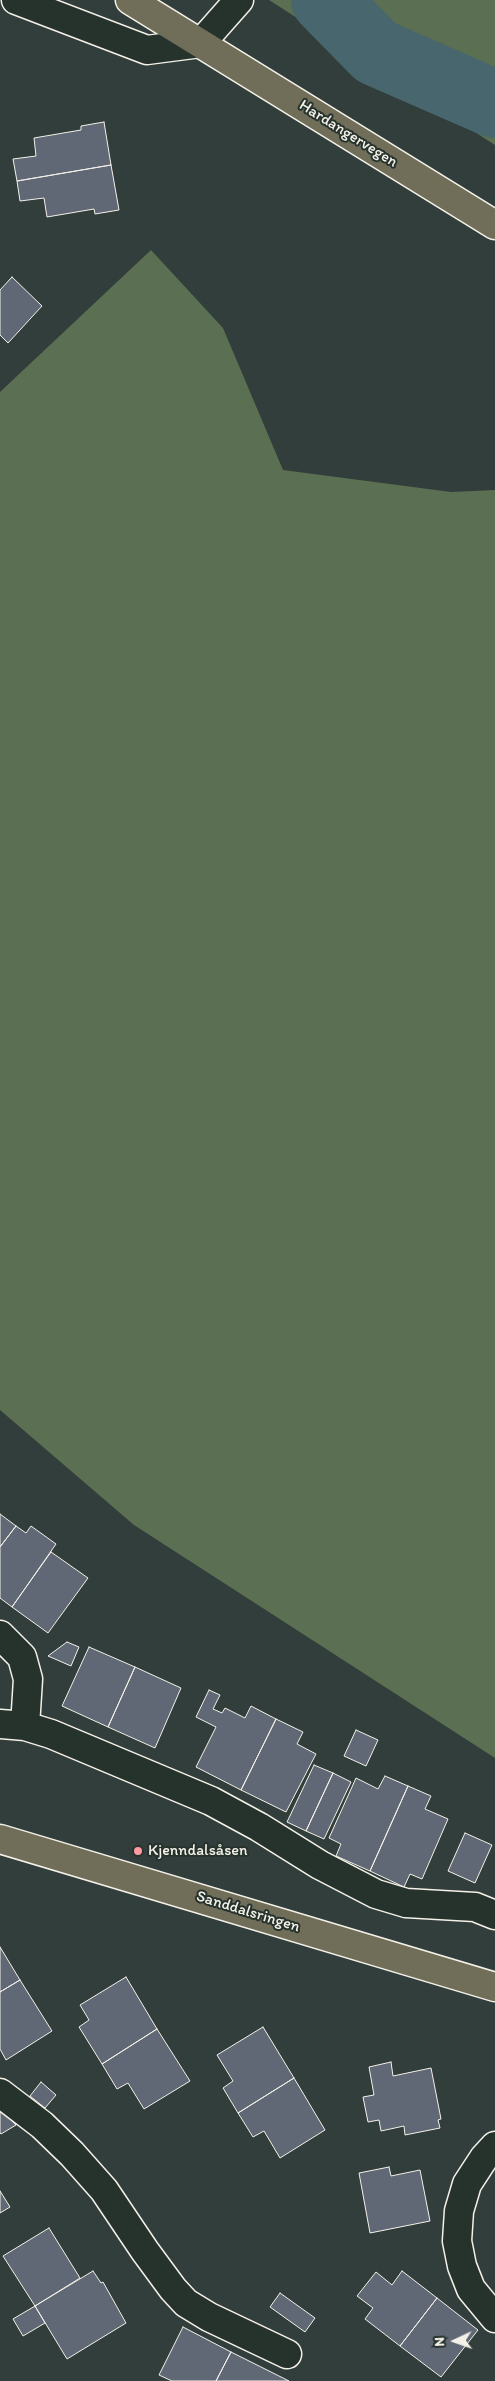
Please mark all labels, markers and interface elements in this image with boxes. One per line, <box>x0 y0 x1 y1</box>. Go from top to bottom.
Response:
street label: Hardangervegen <box>295 96 401 172</box>
place label: Kjenndalsåsen <box>148 1841 248 1861</box>
marker: Kjenndalsåsen <box>132 1845 144 1857</box>
street label: Sanddalsringen <box>194 1887 302 1937</box>
north arrow <box>430 2316 480 2366</box>
text: N <box>431 2337 448 2347</box>

